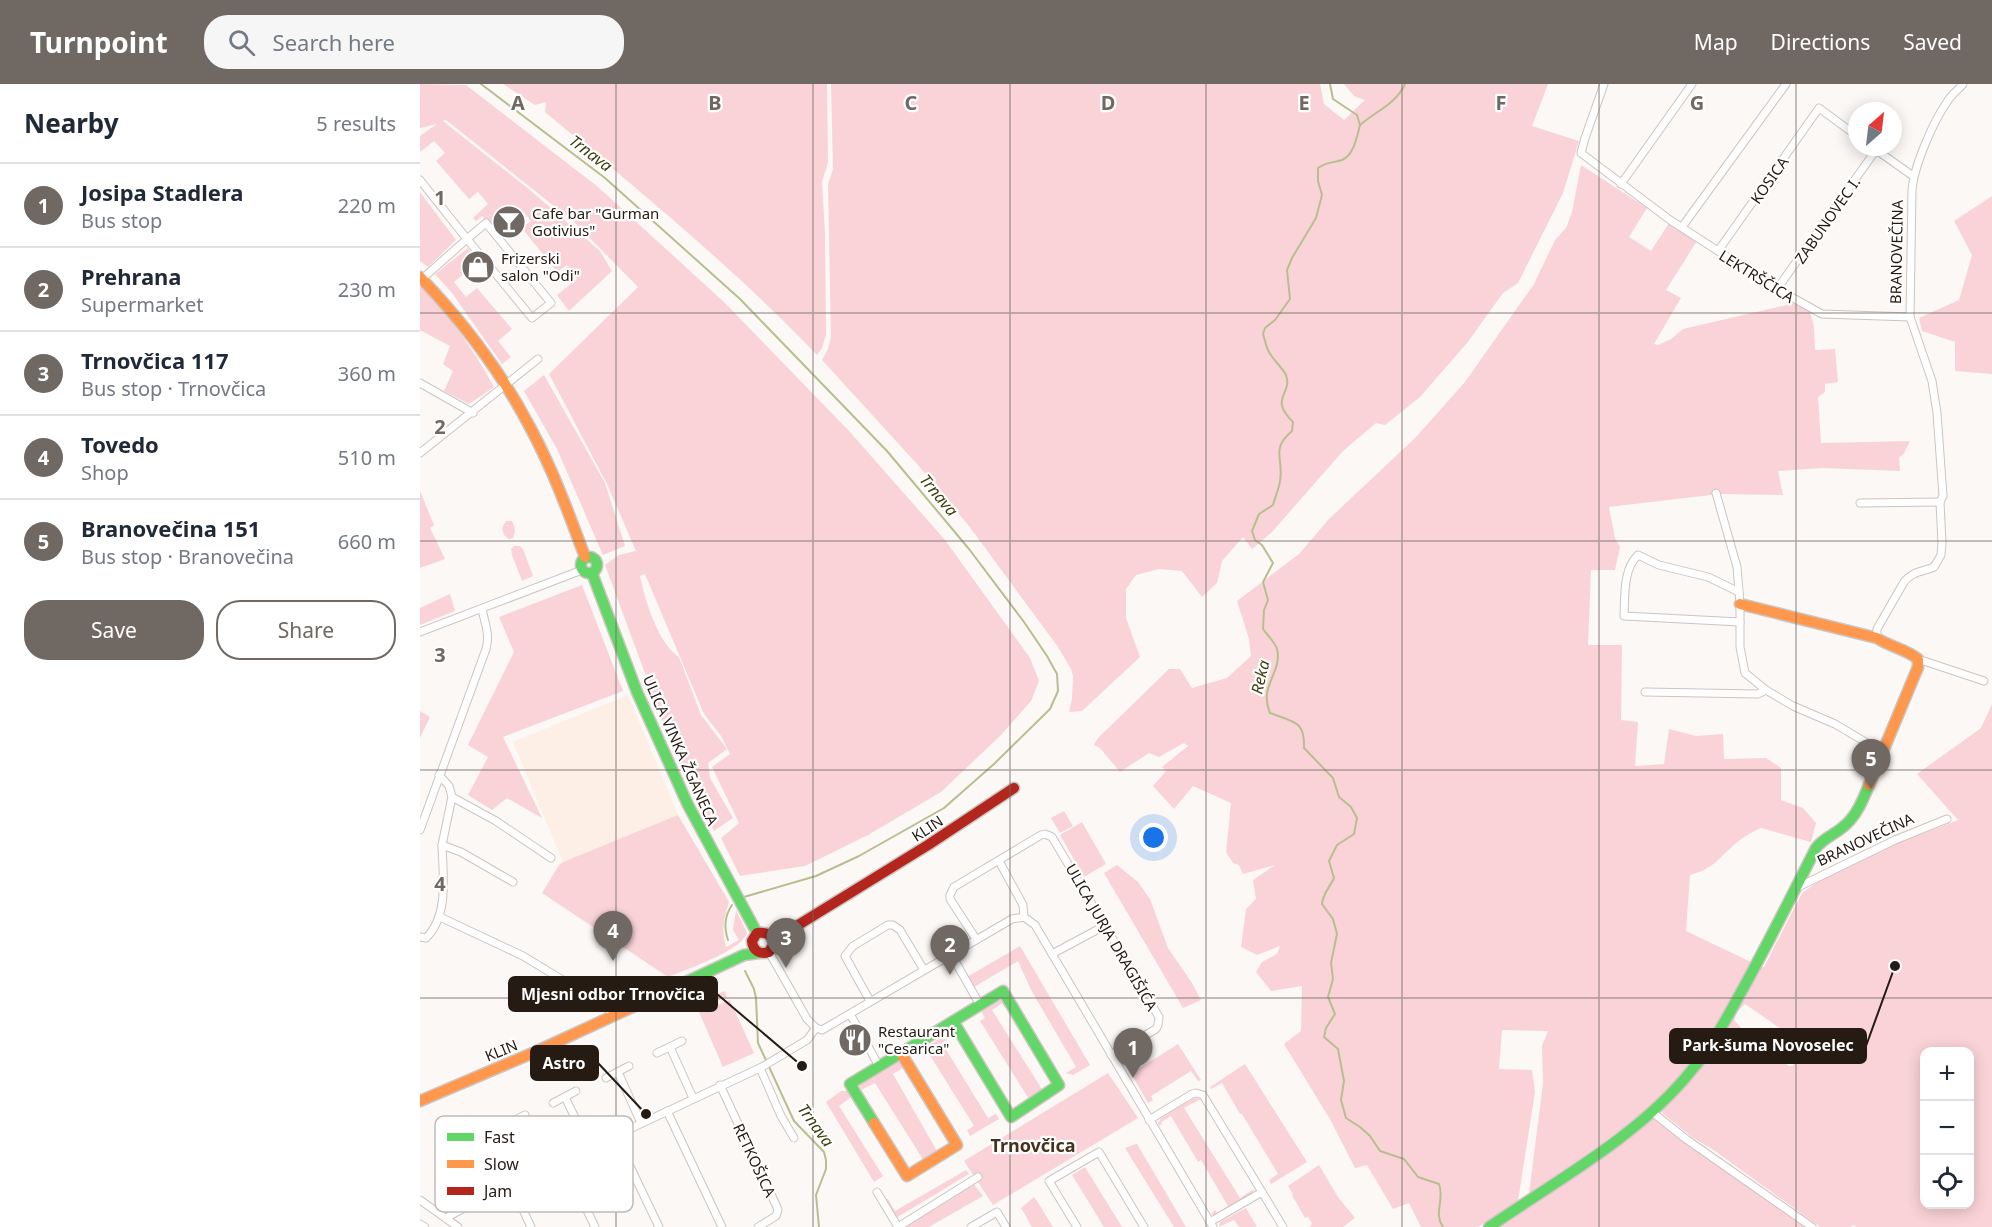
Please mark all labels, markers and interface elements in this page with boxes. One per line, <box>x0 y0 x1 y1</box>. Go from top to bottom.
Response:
search box <box>204 15 624 69</box>
text: Turnpoint <box>30 23 168 61</box>
icon: search <box>225 26 258 59</box>
text: Search here <box>273 27 395 57</box>
text: Map <box>1694 28 1738 56</box>
text: Directions <box>1771 28 1870 56</box>
text: Saved <box>1903 28 1962 56</box>
text: A <box>511 89 525 116</box>
text: B <box>708 89 722 116</box>
text: C <box>905 89 918 116</box>
text: D <box>1101 89 1115 116</box>
text: E <box>1298 89 1310 116</box>
text: F <box>1496 89 1506 116</box>
text: G <box>1690 89 1704 116</box>
north arrow <box>1848 102 1902 156</box>
text: Nearby <box>24 105 119 141</box>
text: 5 results <box>316 110 396 137</box>
water label: Trnava <box>565 130 617 176</box>
street label: KOSICA <box>1746 152 1793 207</box>
street label: ZABUNOVEC I. <box>1790 173 1864 267</box>
text: Josipa Stadlera <box>81 177 243 207</box>
text: 1 <box>434 184 446 211</box>
text: 1 <box>38 192 49 219</box>
text: 220 m <box>338 192 396 219</box>
street label: BRANOVEČINA <box>1885 199 1907 304</box>
place label: Cafe bar "Gurman Gotivius" <box>532 203 659 240</box>
bar icon: Cafe bar "Gurman Gotivius" <box>491 204 527 240</box>
text: Bus stop <box>81 207 162 234</box>
street label: LEKTRŠČICA <box>1716 245 1799 307</box>
place label: Frizerski salon "Odi" <box>501 248 580 285</box>
shop icon: Frizerski salon "Odi" <box>460 249 496 285</box>
text: Prehrana <box>81 261 182 291</box>
text: 2 <box>38 276 49 303</box>
text: 230 m <box>338 276 396 303</box>
text: Supermarket <box>81 291 204 318</box>
text: Trnovčica 117 <box>81 345 229 375</box>
text: 3 <box>38 360 49 387</box>
text: 360 m <box>338 360 396 387</box>
text: Bus stop · Trnovčica <box>81 375 266 402</box>
text: 2 <box>434 413 446 440</box>
text: Tovedo <box>81 429 159 459</box>
text: 4 <box>38 444 49 471</box>
text: 510 m <box>338 444 396 471</box>
text: Shop <box>81 459 129 486</box>
water label: Trnava <box>915 469 963 521</box>
text: Branovečina 151 <box>81 513 260 543</box>
text: 5 <box>38 528 49 555</box>
text: 660 m <box>338 528 396 555</box>
text: Bus stop · Branovečina <box>81 543 294 570</box>
button: Save <box>24 600 204 660</box>
button: Share <box>216 600 396 660</box>
text: 3 <box>434 641 446 668</box>
water label: Reka <box>1245 658 1275 696</box>
street label: ULICA VINKA ŽGANECA <box>639 672 723 829</box>
pin: 5 <box>1852 740 1890 789</box>
street label: BRANOVEČINA <box>1813 808 1917 870</box>
street label: KLIN <box>907 810 947 846</box>
your location <box>1139 823 1168 852</box>
street label: ULICA JURJA DRAGIŠIĆA <box>1062 860 1163 1015</box>
text: 4 <box>434 870 446 897</box>
pin: 4 <box>594 912 632 961</box>
pin: 3 <box>766 918 806 968</box>
pin: 2 <box>930 926 970 975</box>
callout: Mjesni odbor Trnovčica <box>509 977 717 1011</box>
text: Mjesni odbor Trnovčica <box>521 983 705 1005</box>
place label: Restaurant "Cesarica" <box>878 1021 956 1058</box>
restaurant icon: Restaurant "Cesarica" <box>837 1022 873 1058</box>
pin: 1 <box>1114 1028 1152 1078</box>
callout: Park-šuma Novoselec <box>1670 1029 1866 1063</box>
street label: KLIN <box>482 1034 520 1066</box>
text: Park-šuma Novoselec <box>1682 1034 1854 1056</box>
callout: Astro <box>531 1046 598 1080</box>
map controls <box>1920 1047 1974 1209</box>
button: + <box>1920 1047 1974 1101</box>
text: Astro <box>543 1052 585 1074</box>
water label: Trnava <box>793 1099 839 1151</box>
button: − <box>1920 1101 1974 1155</box>
legend <box>435 1116 633 1212</box>
street label: RETKOŠICA <box>729 1120 781 1200</box>
text: Fast <box>484 1126 515 1148</box>
district label: Trnovčica <box>990 1133 1076 1157</box>
text: Slow <box>484 1153 519 1175</box>
button: locate <box>1920 1155 1974 1209</box>
text: Jam <box>482 1180 512 1202</box>

